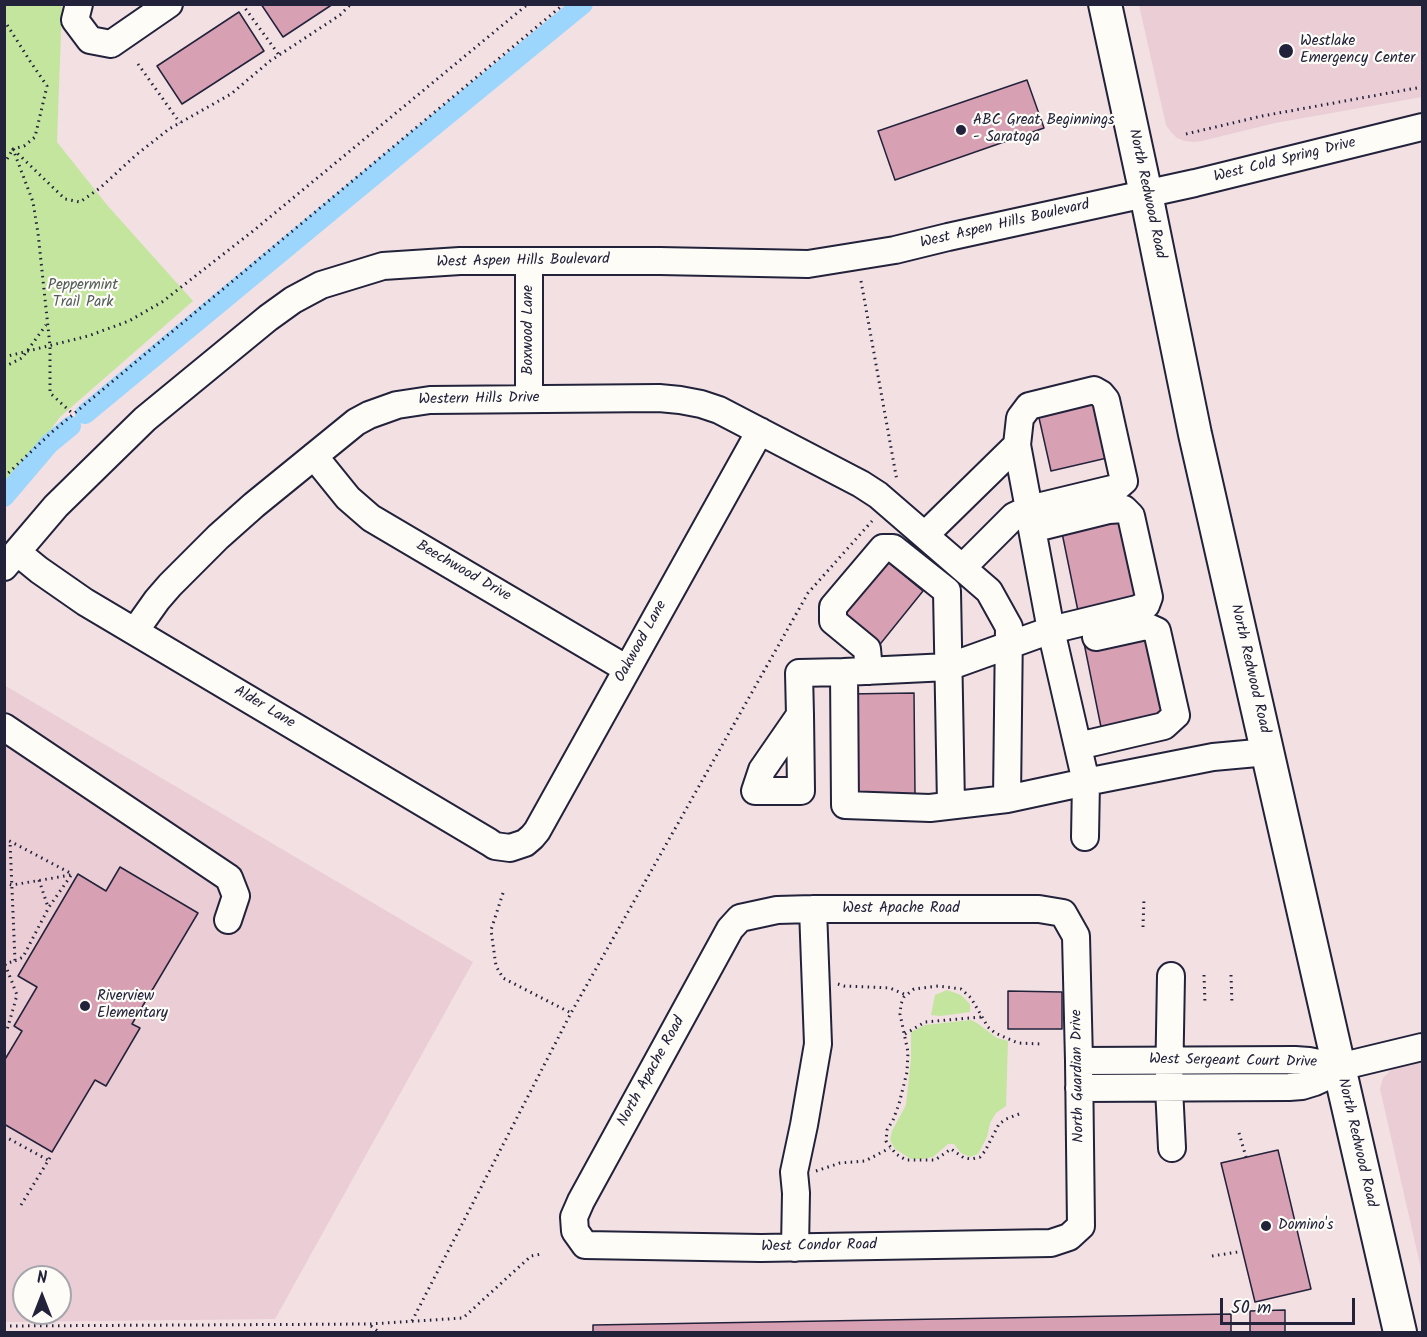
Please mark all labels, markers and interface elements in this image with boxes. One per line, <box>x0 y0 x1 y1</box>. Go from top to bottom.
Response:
place label: Westlake Emergency Center <box>1300 33 1415 68</box>
marker: Westlake Emergency Center <box>1277 42 1295 60</box>
place label: ABC Great Beginnings - Saratoga <box>973 112 1114 147</box>
marker: ABC Great Beginnings - Saratoga <box>954 123 968 137</box>
street label: North Redwood Road <box>1123 128 1169 260</box>
street label: West Cold Spring Drive <box>1212 135 1358 187</box>
street label: West Aspen Hills Boulevard <box>919 197 1091 253</box>
street label: West Aspen Hills Boulevard <box>436 251 610 273</box>
park label: Peppermint Trail Park <box>48 277 118 312</box>
street label: Boxwood Lane <box>520 285 538 375</box>
street label: Western Hills Drive <box>418 390 540 410</box>
street label: Beechwood Drive <box>412 538 514 606</box>
street label: Oakwood Lane <box>612 598 672 686</box>
street label: North Redwood Road <box>1225 603 1273 735</box>
street label: Alder Lane <box>230 683 298 733</box>
street label: West Apache Road <box>842 900 960 918</box>
place label: Riverview Elementary <box>97 988 168 1023</box>
marker: Riverview Elementary <box>78 999 92 1013</box>
street label: North Guardian Drive <box>1069 1009 1089 1143</box>
street label: North Apache Road <box>614 1014 690 1130</box>
street label: West Sergeant Court Drive <box>1149 1052 1317 1072</box>
street label: North Redwood Road <box>1332 1077 1380 1209</box>
place label: Domino's <box>1278 1217 1333 1235</box>
marker: Domino's <box>1259 1219 1273 1233</box>
street label: West Condor Road <box>761 1237 877 1257</box>
north arrow <box>12 1265 72 1325</box>
text: N <box>37 1266 47 1291</box>
scale bar <box>1223 1286 1358 1324</box>
text: 50 m <box>1231 1294 1271 1323</box>

